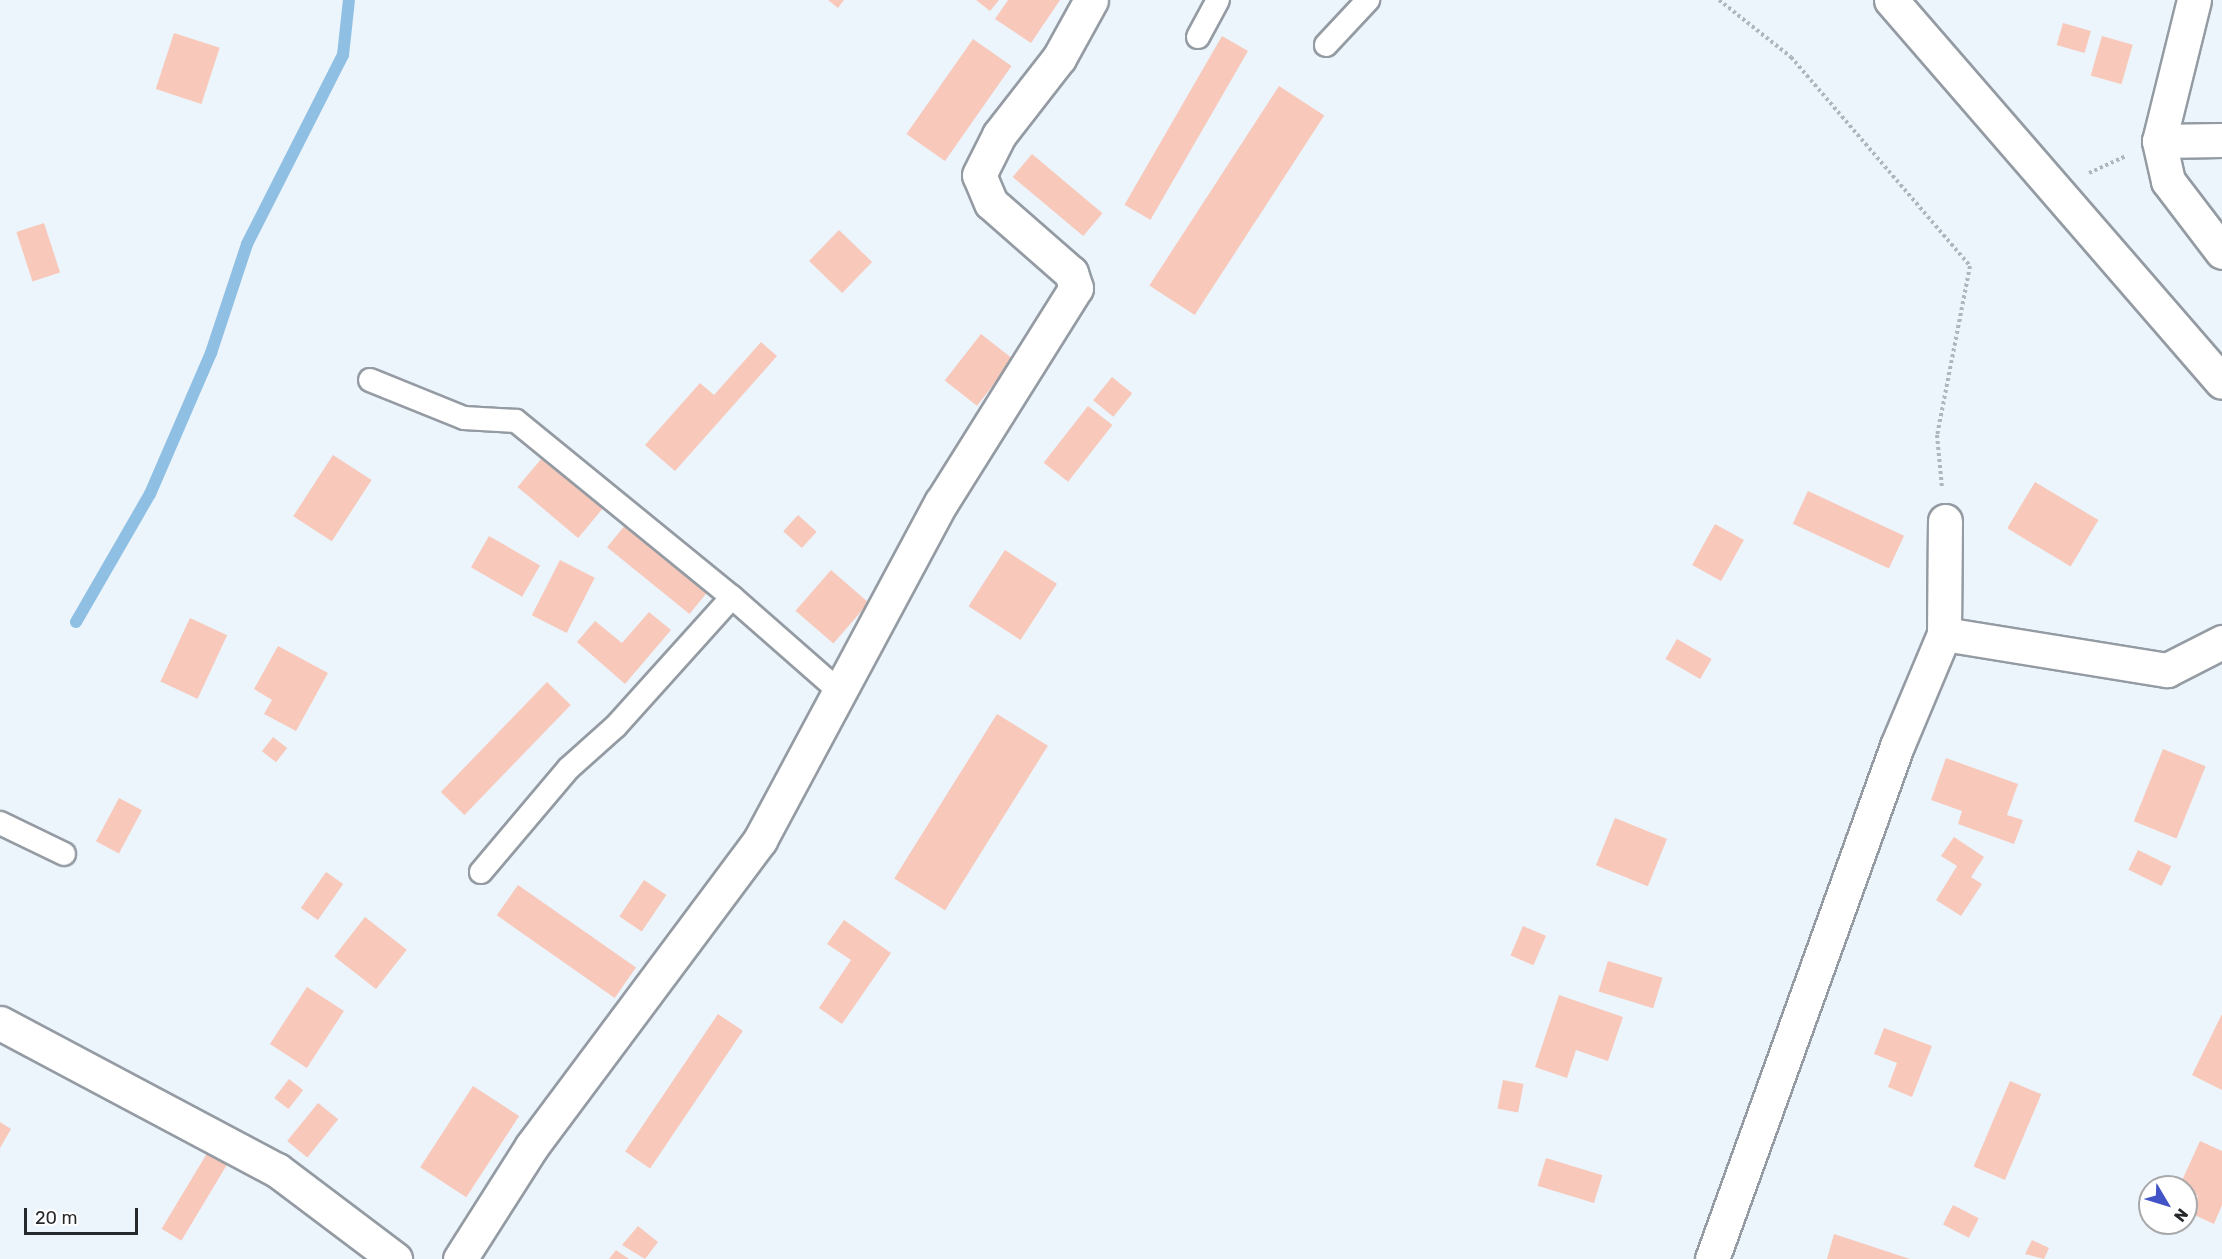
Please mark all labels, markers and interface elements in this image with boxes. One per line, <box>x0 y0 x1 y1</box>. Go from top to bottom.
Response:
north arrow <box>2138 1175 2198 1235</box>
scale bar <box>27 1196 141 1234</box>
text: N <box>2170 1205 2192 1226</box>
text: 20 m <box>35 1207 77 1229</box>

